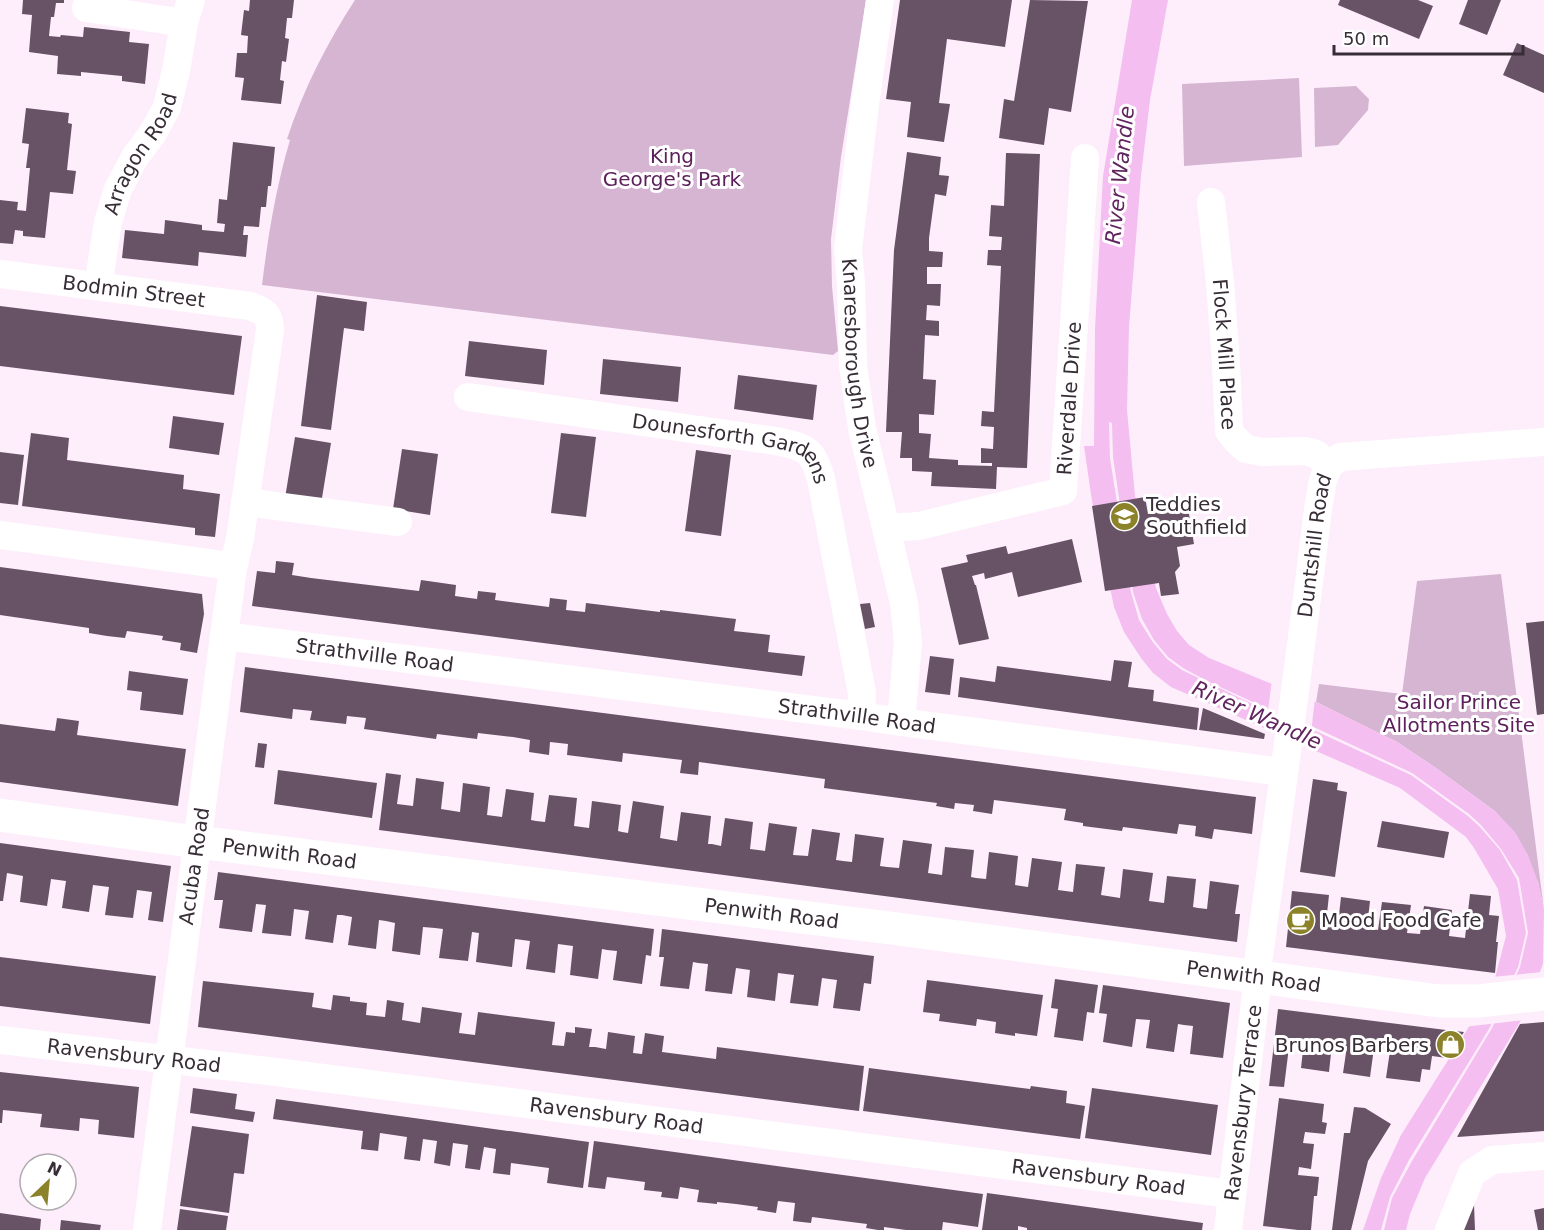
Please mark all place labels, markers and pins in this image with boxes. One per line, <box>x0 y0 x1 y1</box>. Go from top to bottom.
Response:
place label: Teddies Southfield <box>1145 492 1247 539</box>
school or university icon: Teddies Southfield <box>1109 500 1141 532</box>
cafe icon: Mood Food Cafe <box>1284 904 1316 936</box>
place label: Mood Food Cafe <box>1321 908 1482 932</box>
shop icon: Brunos Barbers <box>1434 1029 1466 1061</box>
place label: Brunos Barbers <box>1275 1033 1429 1057</box>

